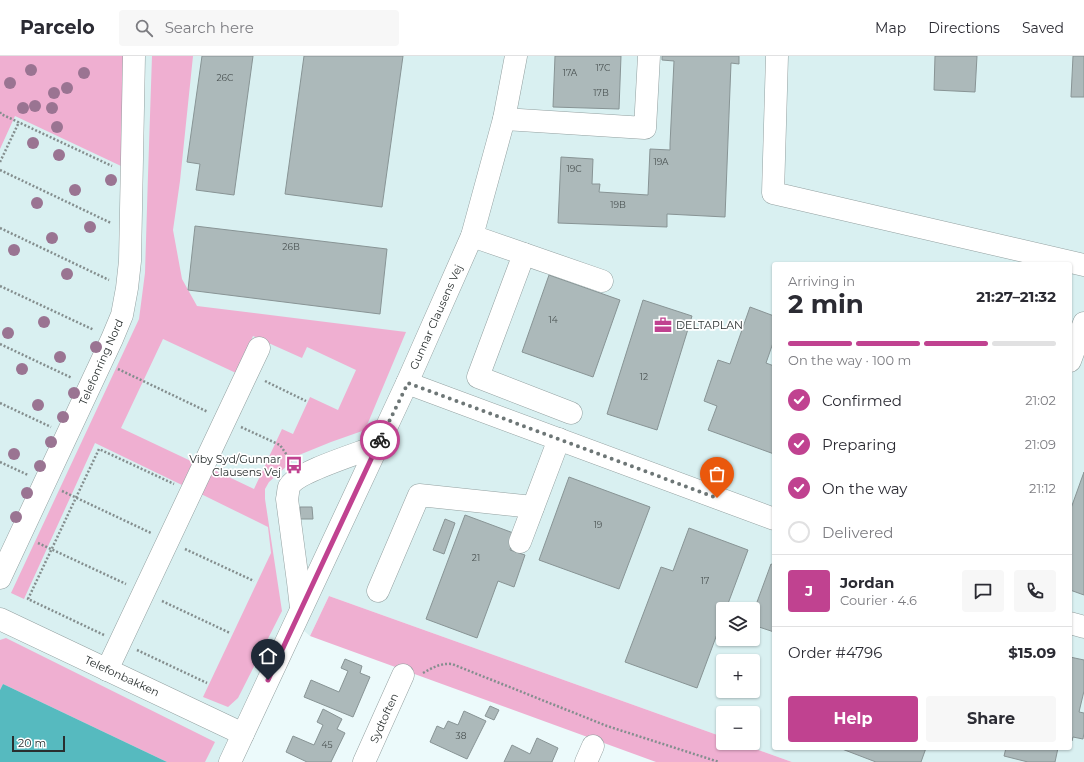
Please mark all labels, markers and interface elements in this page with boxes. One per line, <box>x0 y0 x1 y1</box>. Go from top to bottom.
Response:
search box <box>119 10 399 46</box>
text: Parcelo <box>20 16 95 39</box>
icon: search <box>133 17 155 39</box>
text: Search here <box>165 18 254 37</box>
text: Map <box>875 19 906 37</box>
text: Directions <box>928 19 1000 37</box>
text: Saved <box>1022 19 1064 37</box>
house number: 17C <box>596 62 611 73</box>
house number: 17A <box>563 67 578 78</box>
house number: 26C <box>217 72 234 83</box>
house number: 17B <box>593 87 609 98</box>
house number: 19A <box>653 156 669 167</box>
house number: 19C <box>566 163 582 174</box>
house number: 19B <box>610 199 626 210</box>
house number: 26B <box>282 241 300 252</box>
street label: Gunnar Clausens Vej <box>407 262 465 372</box>
text: Arriving in <box>788 273 855 289</box>
text: 21:27–21:32 <box>976 287 1056 306</box>
text: 2 min <box>788 288 864 320</box>
house number: 14 <box>548 314 558 325</box>
office icon: DELTAPLAN <box>653 315 673 335</box>
street label: Telefonring Nord <box>76 317 126 407</box>
place label: DELTAPLAN <box>676 318 743 332</box>
text: On the way · 100 m <box>788 352 911 368</box>
house number: 12 <box>640 371 648 382</box>
icon: check <box>788 389 810 411</box>
text: Confirmed <box>822 391 902 410</box>
text: 21:02 <box>1025 392 1056 408</box>
courier <box>360 420 400 460</box>
icon: bike <box>369 429 391 451</box>
icon: check <box>788 433 810 455</box>
text: Preparing <box>822 435 897 454</box>
text: 21:09 <box>1025 436 1056 452</box>
place label: Viby Syd/Gunnar Clausens Vej <box>189 452 281 479</box>
bus stop icon: Viby Syd/Gunnar Clausens Vej <box>284 455 304 475</box>
pin <box>700 457 734 498</box>
icon: bag <box>706 463 728 485</box>
icon: check <box>788 477 810 499</box>
text: On the way <box>822 479 907 498</box>
text: 21:12 <box>1029 480 1056 496</box>
house number: 19 <box>594 519 603 530</box>
text: Delivered <box>822 523 894 542</box>
house number: 21 <box>472 552 480 563</box>
button: chat <box>962 570 1004 612</box>
button: phone <box>1014 570 1056 612</box>
text: Jordan <box>840 573 894 592</box>
house number: 17 <box>701 575 709 586</box>
text: J <box>805 581 813 600</box>
text: Courier · 4.6 <box>840 592 917 608</box>
map controls <box>716 602 760 750</box>
button: layers <box>716 602 760 646</box>
pin <box>251 639 285 680</box>
text: Order #4796 <box>788 643 882 662</box>
text: $15.09 <box>1008 643 1056 662</box>
icon: home <box>257 645 279 667</box>
street label: Telefonbakken <box>82 653 162 699</box>
button: + <box>716 654 760 698</box>
street label: Sydtoften <box>367 691 401 745</box>
button: Help <box>788 696 918 742</box>
button: Share <box>926 696 1056 742</box>
button: − <box>716 706 760 750</box>
house number: 38 <box>456 730 467 741</box>
scale bar <box>12 734 65 753</box>
text: 20 m <box>18 736 46 750</box>
house number: 45 <box>321 739 333 750</box>

